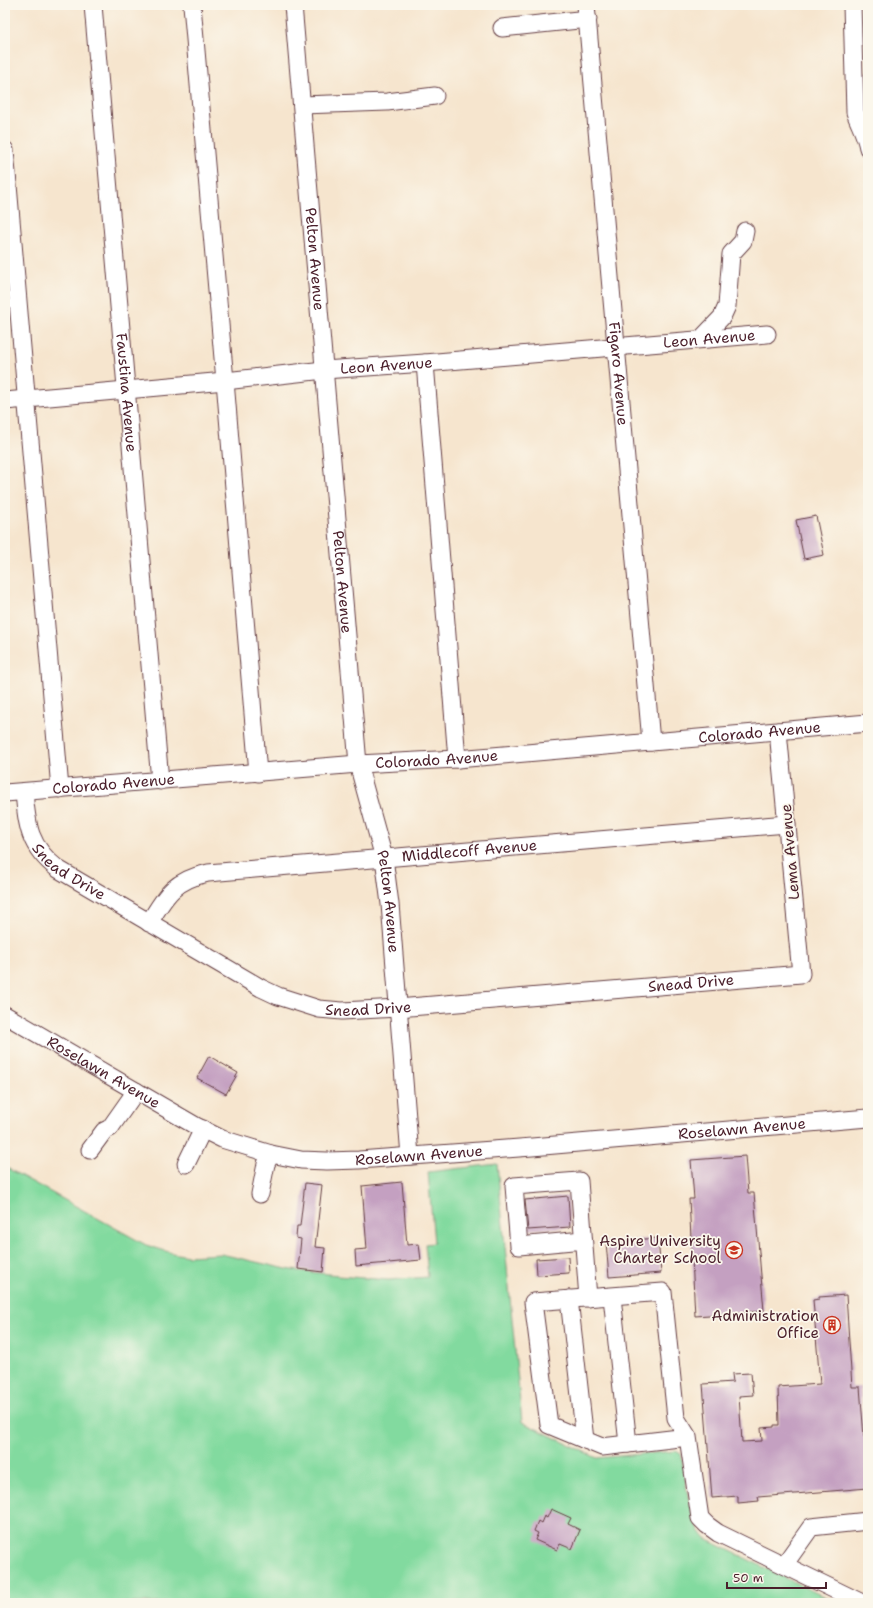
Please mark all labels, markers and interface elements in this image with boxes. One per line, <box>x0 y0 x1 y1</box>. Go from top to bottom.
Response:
street label: Pelton Avenue <box>300 207 329 311</box>
street label: Figaro Avenue <box>604 321 633 426</box>
street label: Leon Avenue <box>662 325 756 353</box>
street label: Faustina Avenue <box>111 332 142 453</box>
street label: Leon Avenue <box>339 352 433 379</box>
street label: Pelton Avenue <box>328 530 357 634</box>
street label: Colorado Avenue <box>697 717 822 748</box>
street label: Colorado Avenue <box>375 745 499 773</box>
street label: Colorado Avenue <box>52 769 176 799</box>
street label: Lema Avenue <box>776 803 804 901</box>
street label: Middlecoff Avenue <box>401 835 538 867</box>
street label: Snead Drive <box>27 840 109 905</box>
street label: Pelton Avenue <box>372 848 404 954</box>
street label: Snead Drive <box>647 970 735 997</box>
street label: Snead Drive <box>324 997 412 1021</box>
street label: Roselawn Avenue <box>43 1031 164 1113</box>
street label: Roselawn Avenue <box>677 1113 807 1144</box>
street label: Roselawn Avenue <box>354 1141 484 1170</box>
place label: Aspire University Charter School <box>599 1231 721 1268</box>
school or university icon: Aspire University Charter School <box>724 1240 744 1260</box>
place label: Administration Office <box>712 1306 819 1343</box>
building icon: Administration Office <box>822 1315 842 1335</box>
scale bar <box>727 1564 826 1590</box>
text: 50 m <box>733 1570 763 1586</box>

